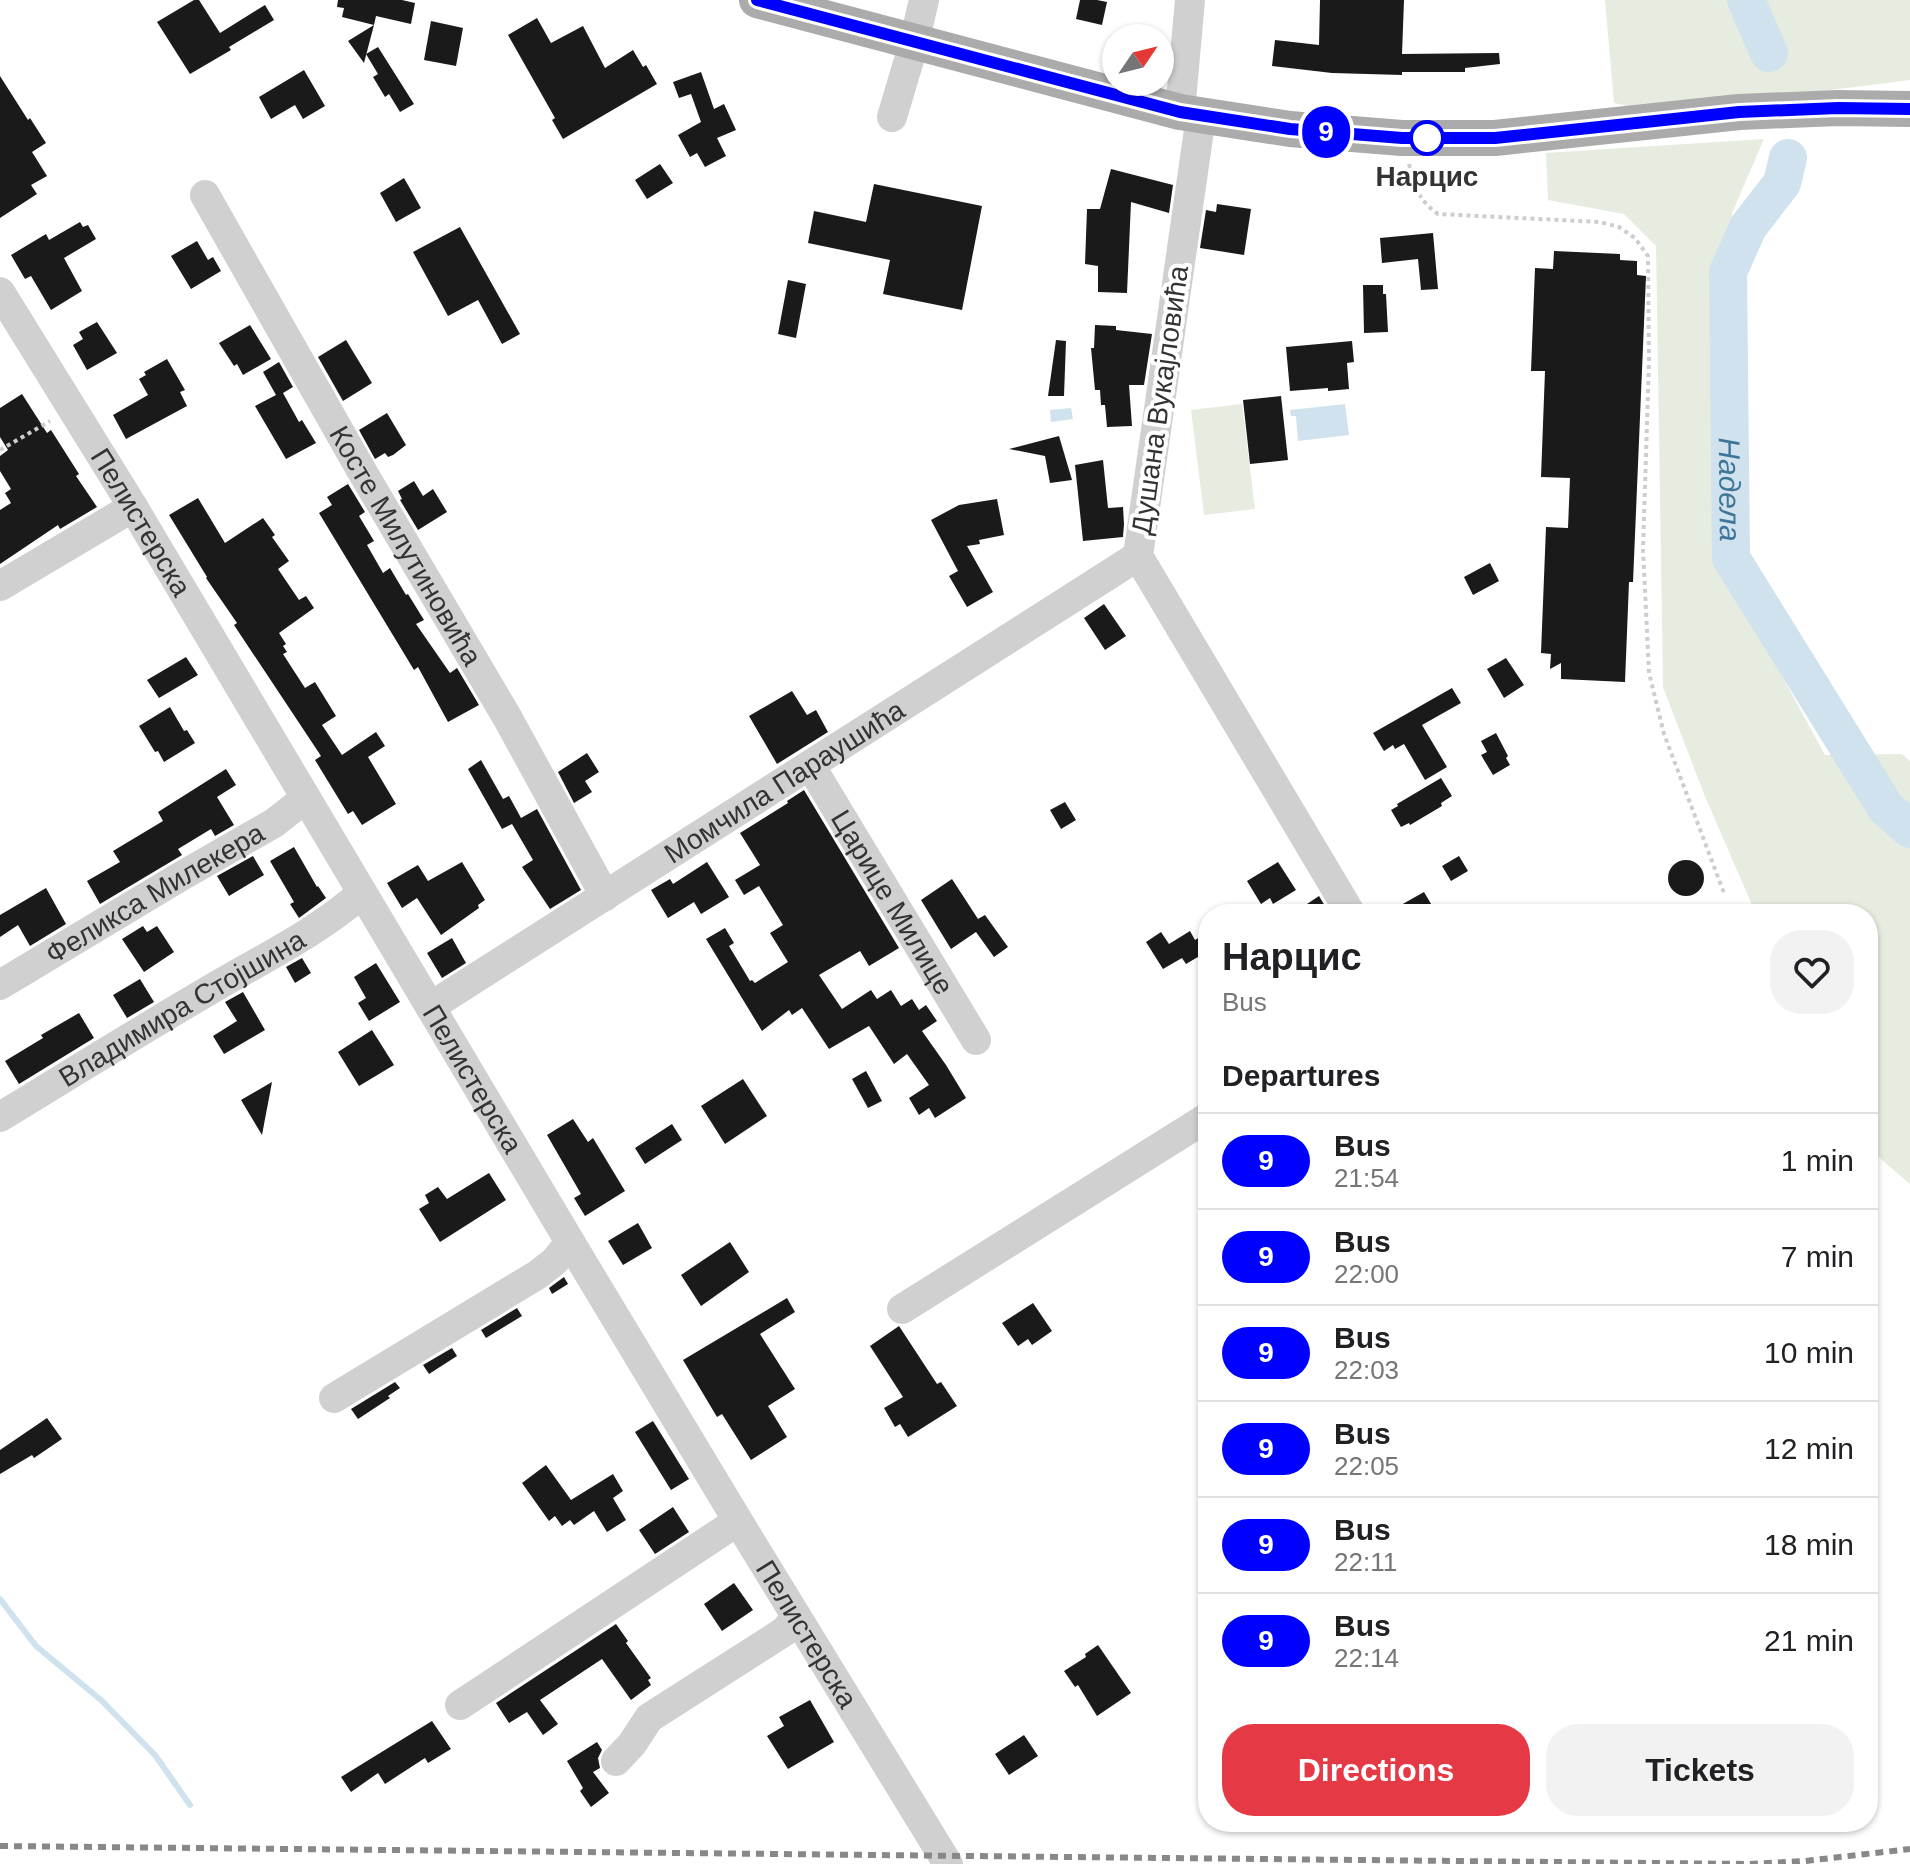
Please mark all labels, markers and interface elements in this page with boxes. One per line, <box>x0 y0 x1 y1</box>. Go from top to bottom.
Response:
north arrow <box>1102 24 1174 96</box>
map controls <box>1102 24 1174 96</box>
line badge: 9 <box>1300 106 1352 158</box>
text: 9 <box>1318 116 1334 147</box>
marker: Нарцис <box>1410 121 1444 155</box>
place label: Нарцис <box>1376 161 1478 192</box>
street label: Душана Вукајловића <box>1126 263 1194 537</box>
street label: Косте Милутиновића <box>324 420 489 671</box>
water label: Надела <box>1713 437 1747 542</box>
street label: Пелистерска <box>85 442 198 602</box>
street label: Момчила Параушића <box>659 693 910 869</box>
street label: Царице Милице <box>825 804 960 1000</box>
street label: Феликса Милекера <box>40 816 270 969</box>
street label: Владимира Стојшина <box>53 923 311 1093</box>
button: heart <box>1770 930 1854 1014</box>
text: Нарцис <box>1222 936 1362 978</box>
text: Bus <box>1222 987 1267 1017</box>
street label: Пелистерска <box>417 999 529 1159</box>
text: Departures <box>1222 1059 1380 1092</box>
text: Bus <box>1334 1129 1391 1162</box>
text: 1 min <box>1781 1144 1854 1177</box>
text: 9 <box>1258 1145 1274 1176</box>
text: 21:54 <box>1334 1163 1399 1193</box>
text: Bus <box>1334 1225 1391 1258</box>
text: 7 min <box>1781 1240 1854 1273</box>
text: 9 <box>1258 1241 1274 1272</box>
text: 22:00 <box>1334 1259 1399 1289</box>
text: Bus <box>1334 1321 1391 1354</box>
text: 10 min <box>1764 1336 1854 1369</box>
text: 9 <box>1258 1337 1274 1368</box>
text: 22:03 <box>1334 1355 1399 1385</box>
text: Bus <box>1334 1417 1391 1450</box>
text: 12 min <box>1764 1432 1854 1465</box>
text: 9 <box>1258 1433 1274 1464</box>
text: 22:05 <box>1334 1451 1399 1481</box>
text: Bus <box>1334 1513 1391 1546</box>
text: 18 min <box>1764 1528 1854 1561</box>
text: 9 <box>1258 1529 1274 1560</box>
text: 22:11 <box>1334 1547 1397 1577</box>
street label: Пелистерска <box>750 1555 864 1714</box>
text: Bus <box>1334 1609 1391 1642</box>
text: 21 min <box>1764 1624 1854 1657</box>
text: 9 <box>1258 1625 1274 1656</box>
text: 22:14 <box>1334 1643 1399 1673</box>
button: Directions <box>1222 1724 1530 1816</box>
button: Tickets <box>1546 1724 1854 1816</box>

